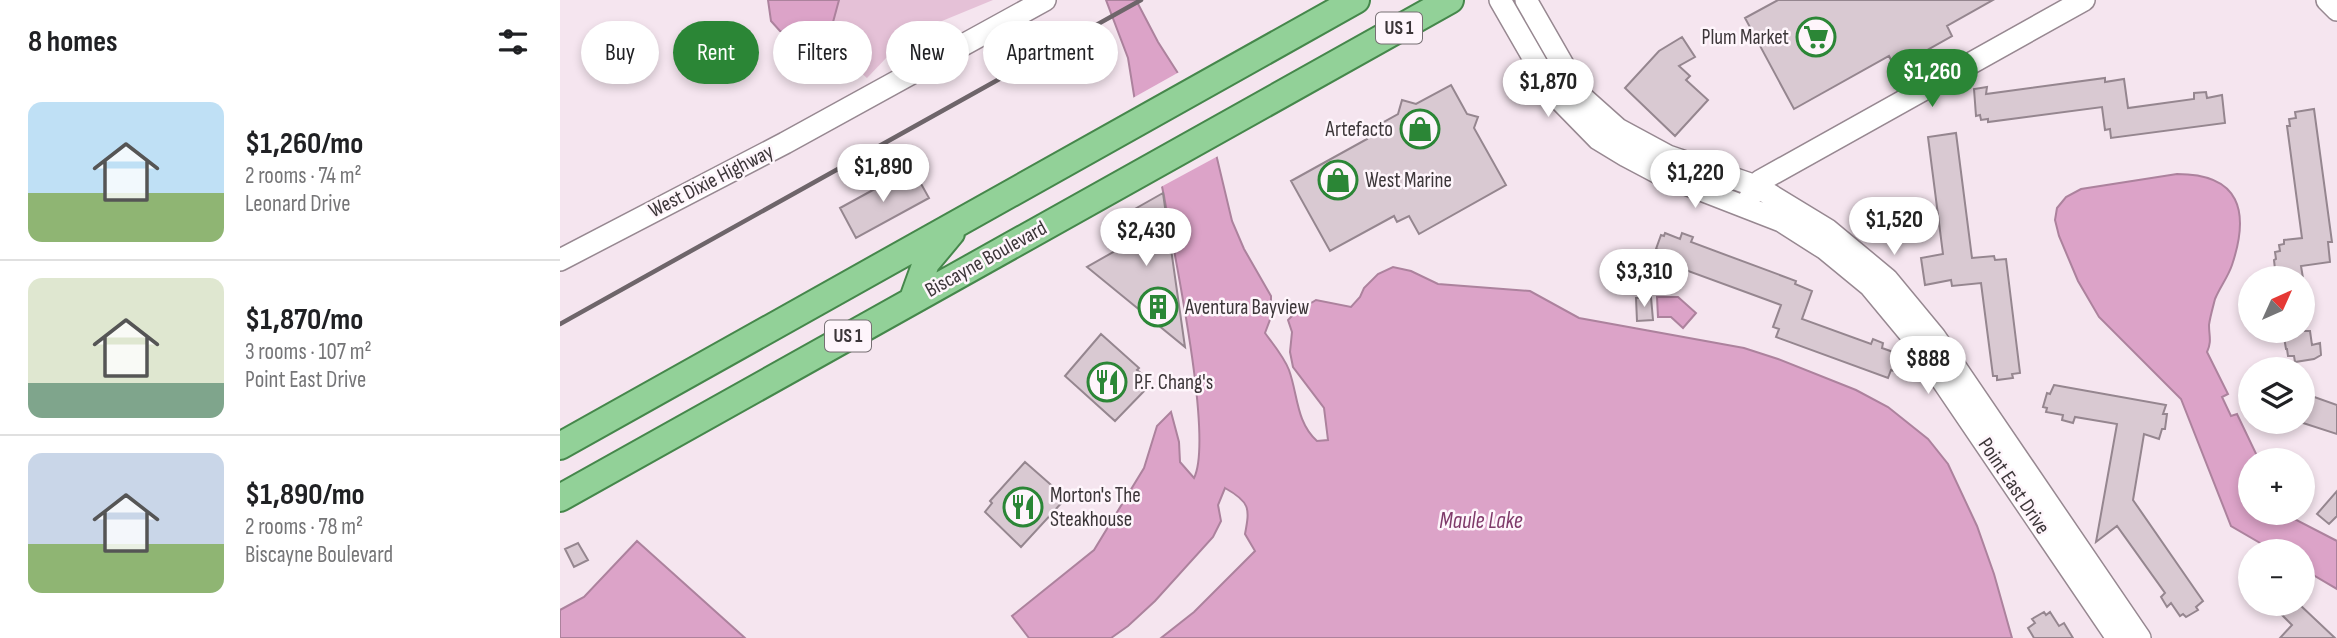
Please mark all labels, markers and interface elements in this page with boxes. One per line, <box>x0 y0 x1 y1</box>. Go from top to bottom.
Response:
road number: US 1 <box>1376 12 1422 44</box>
supermarket icon: Plum Market <box>1795 16 1837 58</box>
chip: Buy <box>581 21 659 84</box>
chip: Rent <box>673 21 759 84</box>
chip: Filters <box>773 21 872 84</box>
chip: New <box>886 21 969 84</box>
chip: Apartment <box>983 21 1118 84</box>
icon: filters <box>494 23 532 61</box>
text: 8 homes <box>28 24 117 60</box>
place label: Plum Market <box>1702 25 1789 50</box>
pin: $1,260 <box>1875 50 1989 109</box>
text: $1,260 <box>1903 58 1961 86</box>
pin: $1,870 <box>1491 60 1605 119</box>
text: $1,870 <box>1519 68 1577 96</box>
shop icon: Artefacto <box>1399 108 1441 150</box>
place label: Artefacto <box>1325 117 1393 142</box>
text: $1,260/mo <box>245 126 363 162</box>
icon: home <box>84 130 168 214</box>
street label: West Dixie Highway <box>645 139 777 223</box>
pin: $1,890 <box>826 144 940 204</box>
pin: $1,220 <box>1638 150 1752 210</box>
text: $1,890 <box>853 153 913 181</box>
shop icon: West Marine <box>1317 159 1359 201</box>
text: $1,220 <box>1666 159 1724 187</box>
text: 2 rooms · 74 m² <box>245 162 362 190</box>
place label: West Marine <box>1365 168 1452 193</box>
text: Leonard Drive <box>245 190 350 218</box>
pin: $1,520 <box>1837 198 1951 257</box>
text: $1,520 <box>1865 206 1923 234</box>
pin: $2,430 <box>1089 208 1203 268</box>
street label: Biscayne Boulevard <box>921 215 1051 303</box>
text: $2,430 <box>1116 217 1176 245</box>
pin: $3,310 <box>1587 250 1701 309</box>
text: $3,310 <box>1615 258 1673 286</box>
north arrow <box>2238 266 2315 343</box>
map controls <box>2238 266 2315 616</box>
building icon: Aventura Bayview <box>1137 286 1179 328</box>
place label: Aventura Bayview <box>1184 295 1309 320</box>
text: $1,870/mo <box>245 302 363 338</box>
icon: home <box>84 306 168 390</box>
road number: US 1 <box>825 320 871 352</box>
pin: $888 <box>1887 336 1969 396</box>
text: 3 rooms · 107 m² <box>245 338 372 366</box>
text: $888 <box>1906 345 1950 373</box>
button: layers <box>2238 357 2315 434</box>
restaurant icon: P.F. Chang's <box>1086 361 1128 403</box>
text: Point East Drive <box>245 366 366 394</box>
place label: P.F. Chang's <box>1134 370 1213 395</box>
street label: Point East Drive <box>1973 433 2055 539</box>
button: + <box>2238 448 2315 525</box>
text: $1,890/mo <box>245 477 365 513</box>
icon: home <box>84 481 168 565</box>
place label: Morton's The Steakhouse <box>1050 483 1141 532</box>
restaurant icon: Morton's The Steakhouse <box>1002 486 1044 528</box>
water label: Maule Lake <box>1439 507 1523 535</box>
text: 2 rooms · 78 m² <box>245 513 363 541</box>
button: − <box>2238 539 2315 616</box>
text: Biscayne Boulevard <box>245 541 393 569</box>

